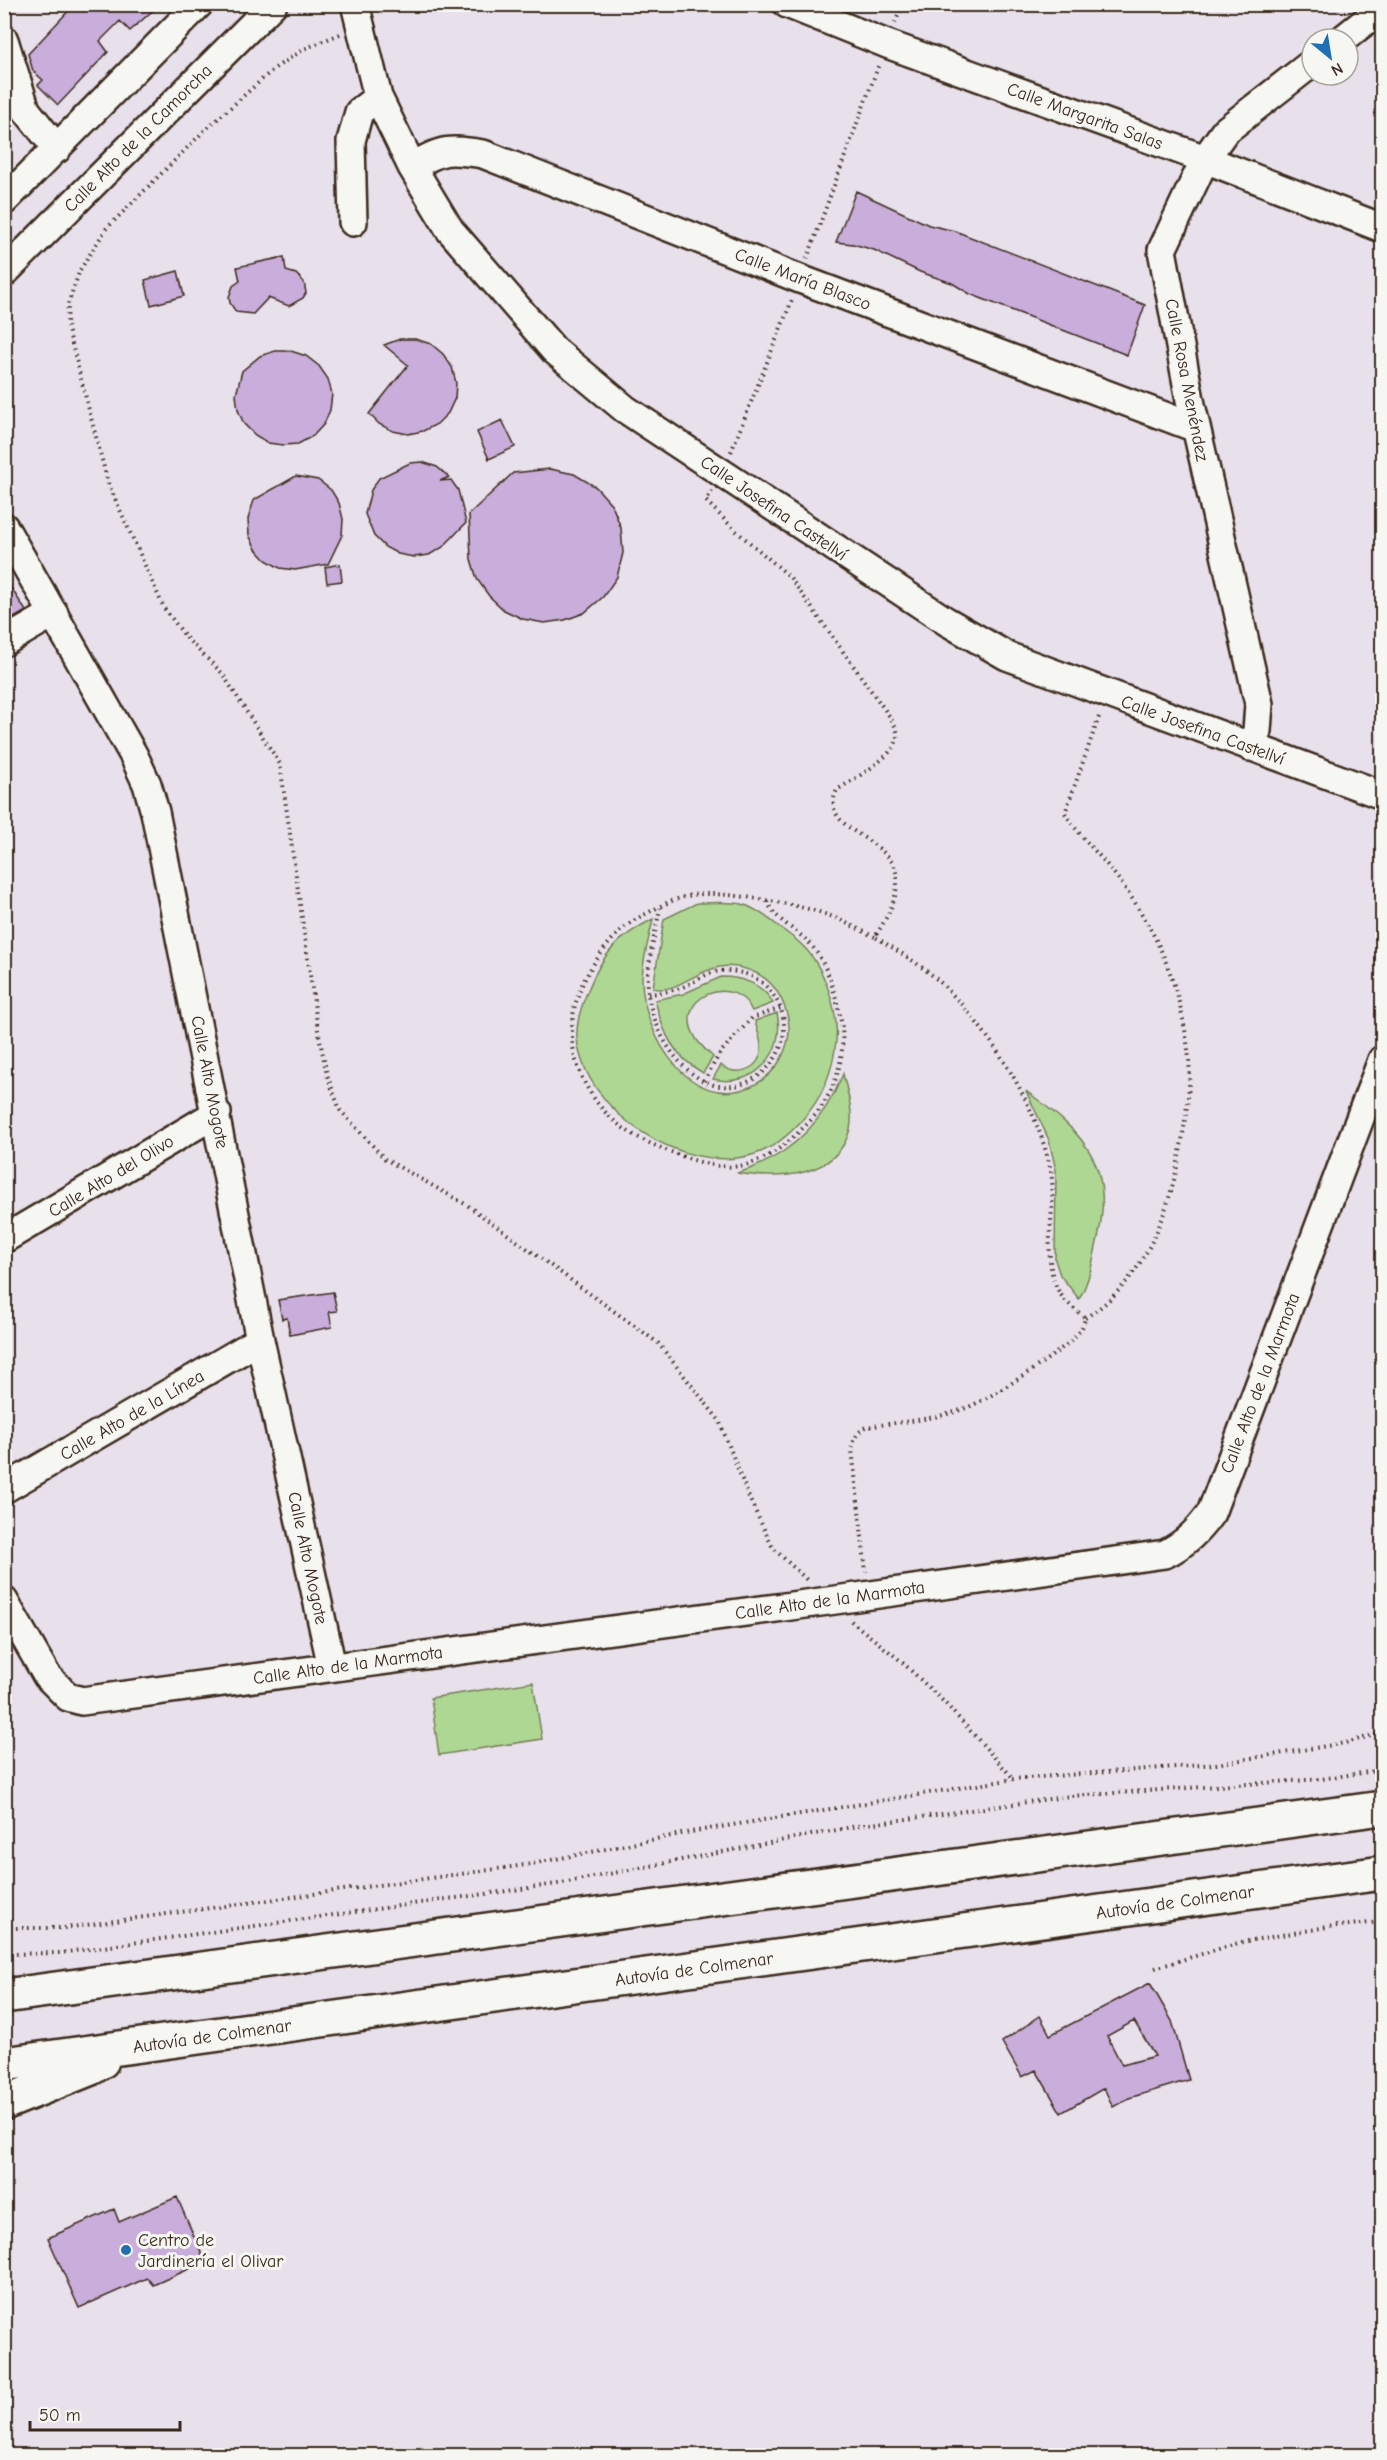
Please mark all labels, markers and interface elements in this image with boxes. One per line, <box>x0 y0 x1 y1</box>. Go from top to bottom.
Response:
north arrow <box>1300 27 1360 87</box>
text: N <box>1328 59 1346 80</box>
street label: Calle Alto de la Camorcha <box>60 60 217 217</box>
street label: Calle Margarita Salas <box>1004 79 1166 154</box>
street label: Calle María Blasco <box>732 244 874 315</box>
street label: Calle Rosa Menéndez <box>1160 297 1213 463</box>
street label: Calle Josefina Castellví <box>696 451 852 566</box>
street label: Calle Josefina Castellví <box>1118 691 1288 770</box>
street label: Calle Alto Mogote <box>186 1014 233 1150</box>
street label: Calle Alto del Olivo <box>45 1131 178 1222</box>
street label: Calle Alto de la Marmota <box>1216 1290 1305 1476</box>
street label: Calle Alto de la Línea <box>56 1366 208 1465</box>
street label: Calle Alto Mogote <box>283 1490 332 1626</box>
street label: Calle Alto de la Marmota <box>734 1577 926 1624</box>
street label: Calle Alto de la Marmota <box>252 1642 444 1689</box>
street label: Autovía de Colmenar <box>1094 1881 1257 1924</box>
street label: Autovía de Colmenar <box>613 1948 776 1991</box>
street label: Autovía de Colmenar <box>131 2015 294 2058</box>
place label: Centro de Jardinería el Olivar <box>138 2230 284 2272</box>
marker: Centro de Jardinería el Olivar <box>119 2243 133 2257</box>
scale bar <box>30 2394 180 2432</box>
text: 50 m <box>39 2405 81 2426</box>

